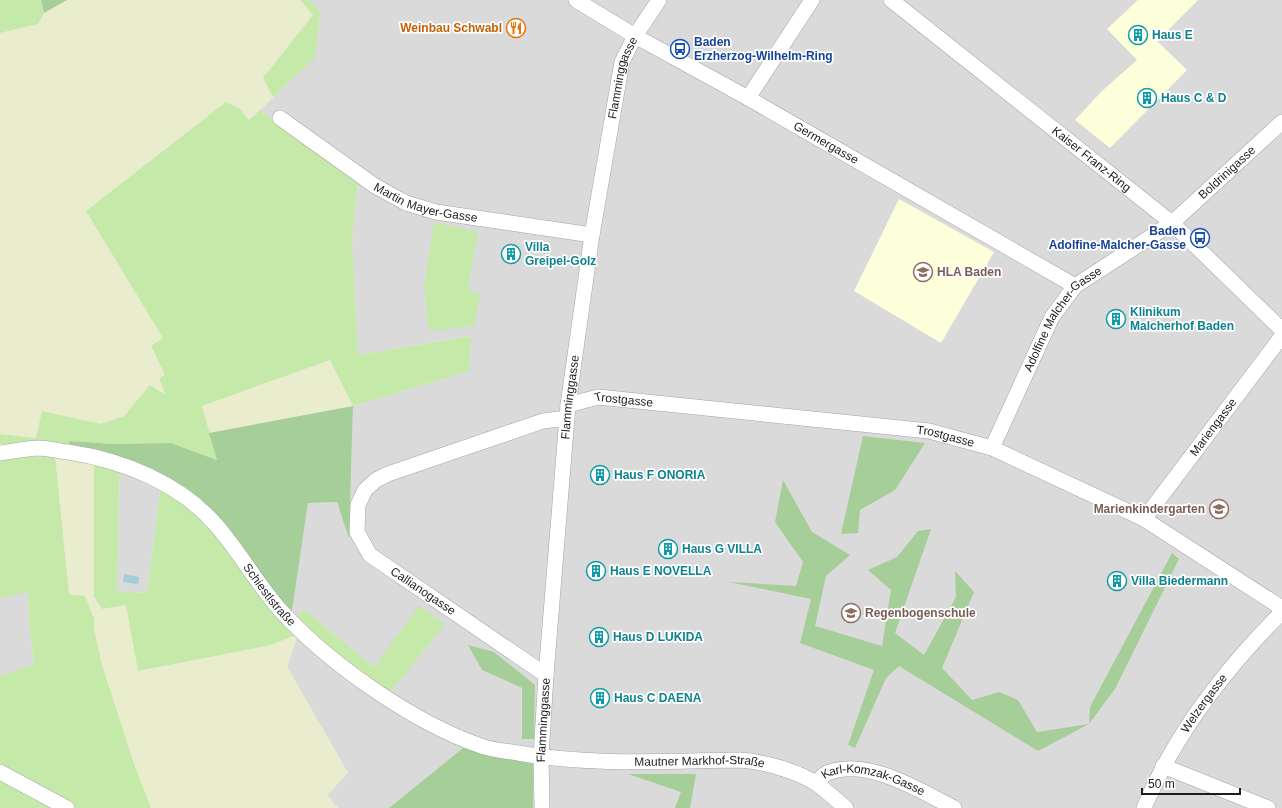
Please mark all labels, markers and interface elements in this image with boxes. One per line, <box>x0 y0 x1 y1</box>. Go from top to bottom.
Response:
restaurant icon: Weinbau Schwabl <box>505 17 527 39</box>
place label: Weinbau Schwabl <box>400 21 502 35</box>
building icon: Haus E <box>1127 24 1149 46</box>
place label: Haus E <box>1152 28 1193 42</box>
street label: Flamminggasse <box>605 34 641 120</box>
place label: Baden Erzherzog-Wilhelm-Ring <box>694 35 833 63</box>
bus stop icon: Baden Erzherzog-Wilhelm-Ring <box>669 38 691 60</box>
building icon: Haus C & D <box>1136 87 1158 109</box>
place label: Haus C & D <box>1161 91 1227 105</box>
street label: Germergasse <box>791 119 861 167</box>
street label: Kaiser Franz-Ring <box>1049 124 1134 195</box>
street label: Boldrinigasse <box>1196 143 1259 202</box>
street label: Martin Mayer-Gasse <box>371 180 479 225</box>
place label: Baden Adolfine-Malcher-Gasse <box>1049 224 1186 252</box>
bus stop icon: Baden Adolfine-Malcher-Gasse <box>1189 227 1211 249</box>
place label: Villa Greipel-Golz <box>525 240 596 268</box>
building icon: Villa Greipel-Golz <box>500 243 522 265</box>
school or university icon: HLA Baden <box>912 261 934 283</box>
street label: Adolfine Malcher-Gasse <box>1021 263 1105 374</box>
place label: HLA Baden <box>937 265 1001 279</box>
place label: Klinikum Malcherhof Baden <box>1130 305 1234 333</box>
building icon: Klinikum Malcherhof Baden <box>1105 308 1127 330</box>
street label: Flamminggasse <box>558 354 582 440</box>
street label: Trostgasse <box>593 389 654 410</box>
street label: Mariengasse <box>1187 395 1240 459</box>
street label: Trostgasse <box>916 423 976 450</box>
building icon: Haus F ONORIA <box>589 464 611 486</box>
place label: Haus F ONORIA <box>614 468 706 482</box>
school or university icon: Marienkindergarten <box>1208 498 1230 520</box>
place label: Marienkindergarten <box>1094 502 1205 516</box>
building icon: Haus G VILLA <box>657 538 679 560</box>
place label: Haus G VILLA <box>682 542 762 556</box>
building icon: Haus E NOVELLA <box>585 560 607 582</box>
street label: Schiestlstraße <box>240 561 299 629</box>
street label: Callianogasse <box>388 564 458 618</box>
place label: Haus E NOVELLA <box>610 564 712 578</box>
building icon: Villa Biedermann <box>1106 570 1128 592</box>
place label: Villa Biedermann <box>1131 574 1228 588</box>
school or university icon: Regenbogenschule <box>840 602 862 624</box>
place label: Regenbogenschule <box>865 606 976 620</box>
building icon: Haus D LUKIDA <box>588 626 610 648</box>
place label: Haus D LUKIDA <box>613 630 703 644</box>
street label: Welzergasse <box>1178 671 1230 735</box>
street label: Flamminggasse <box>534 677 553 763</box>
building icon: Haus C DAENA <box>589 687 611 709</box>
place label: Haus C DAENA <box>614 691 702 705</box>
street label: Mautner Markhof-Straße <box>634 753 766 771</box>
street label: Karl-Komzak-Gasse <box>818 762 927 799</box>
scale bar <box>1142 770 1240 796</box>
text: 50 m <box>1148 777 1175 791</box>

